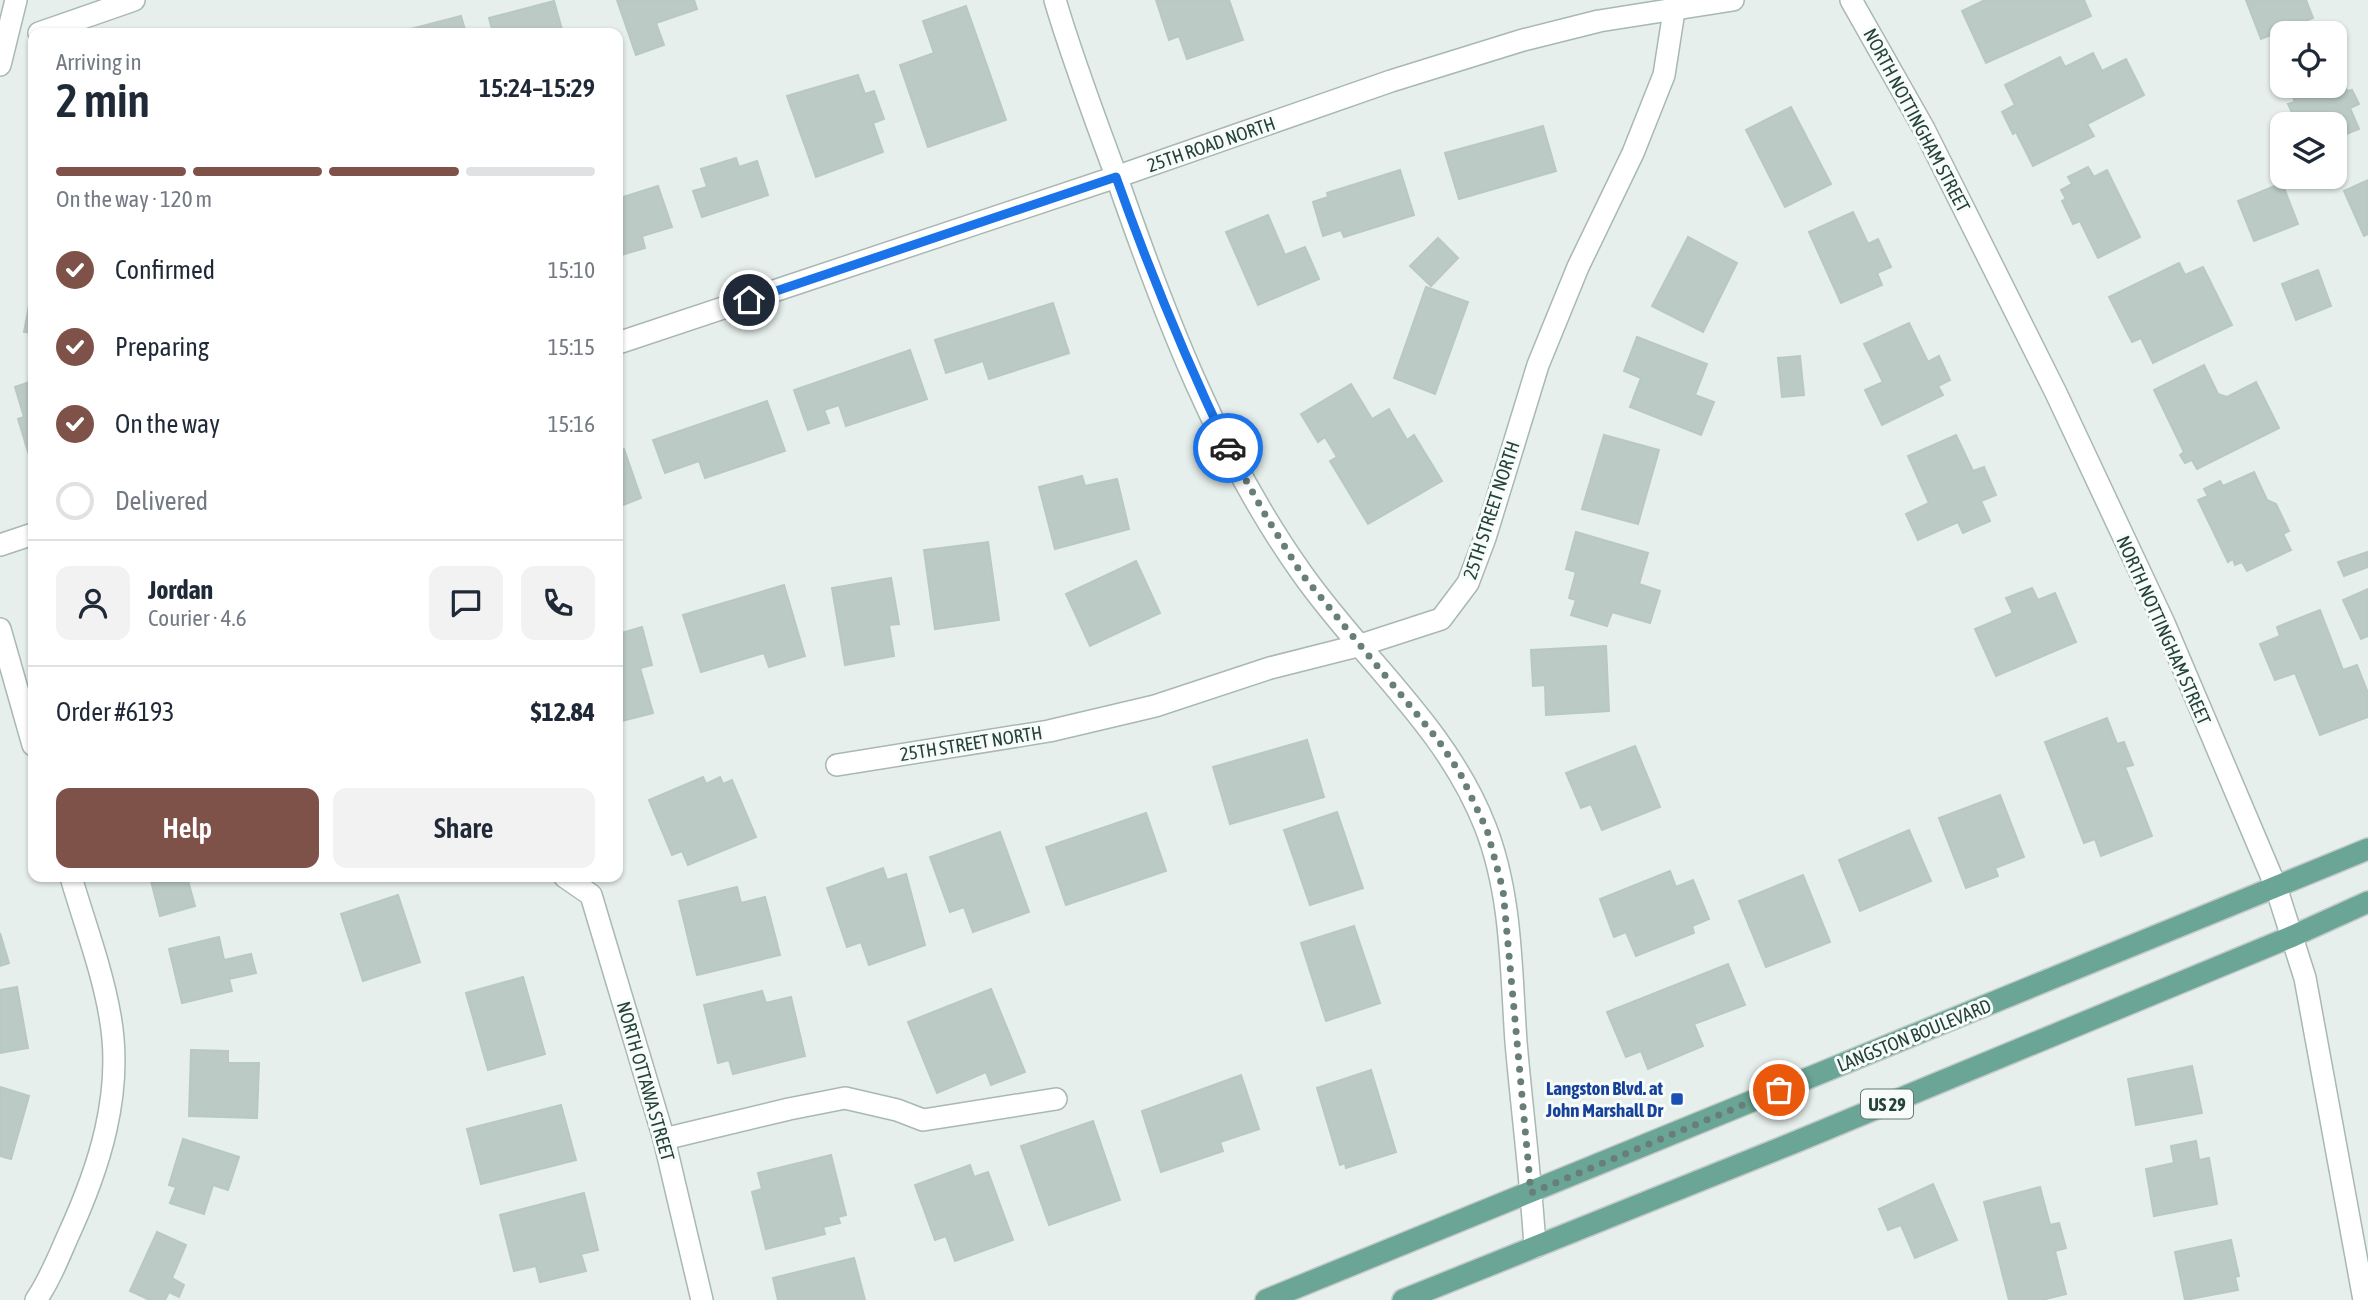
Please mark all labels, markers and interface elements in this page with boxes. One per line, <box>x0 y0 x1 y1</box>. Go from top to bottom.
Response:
map controls <box>2270 21 2347 189</box>
button: locate <box>2270 21 2347 98</box>
street label: NORTH NOTTINGHAM STREET <box>1859 25 1975 216</box>
text: Arriving in <box>56 49 142 75</box>
text: 15:24–15:29 <box>479 73 595 103</box>
text: 2 min <box>56 74 150 127</box>
street label: 25TH ROAD NORTH <box>1144 112 1278 176</box>
button: layers <box>2270 112 2347 189</box>
text: On the way · 120 m <box>56 186 212 212</box>
icon: check <box>56 251 94 289</box>
text: Confirmed <box>115 255 215 285</box>
text: 15:10 <box>548 257 595 283</box>
pin <box>719 270 779 330</box>
icon: home <box>730 281 768 319</box>
icon: check <box>56 328 94 366</box>
text: Preparing <box>115 332 209 362</box>
text: 15:15 <box>548 334 595 360</box>
icon: check <box>56 405 94 443</box>
text: On the way <box>115 409 220 439</box>
text: 15:16 <box>548 411 595 437</box>
courier <box>1193 413 1263 483</box>
icon: car <box>1209 429 1247 467</box>
street label: 25TH STREET NORTH <box>1458 438 1524 582</box>
text: Delivered <box>115 486 208 516</box>
street label: NORTH NOTTINGHAM STREET <box>2112 532 2216 729</box>
button: person <box>56 566 130 640</box>
button: chat <box>429 566 503 640</box>
button: phone <box>521 566 595 640</box>
text: Jordan <box>148 575 213 605</box>
text: Courier · 4.6 <box>148 605 247 631</box>
text: Order #6193 <box>56 697 175 727</box>
text: $12.84 <box>531 697 595 727</box>
street label: 25TH STREET NORTH <box>898 721 1044 765</box>
button: Help <box>56 788 319 868</box>
button: Share <box>333 788 595 868</box>
street label: LANGSTON BOULEVARD <box>1834 994 1994 1076</box>
street label: NORTH OTTAWA STREET <box>613 999 679 1164</box>
pin <box>1749 1060 1809 1120</box>
icon: bag <box>1760 1071 1798 1109</box>
place label: Langston Blvd. at John Marshall Dr <box>1545 1077 1664 1121</box>
road number: US 29 <box>1861 1090 1913 1119</box>
marker: Langston Blvd. at John Marshall Dr <box>1669 1091 1685 1107</box>

